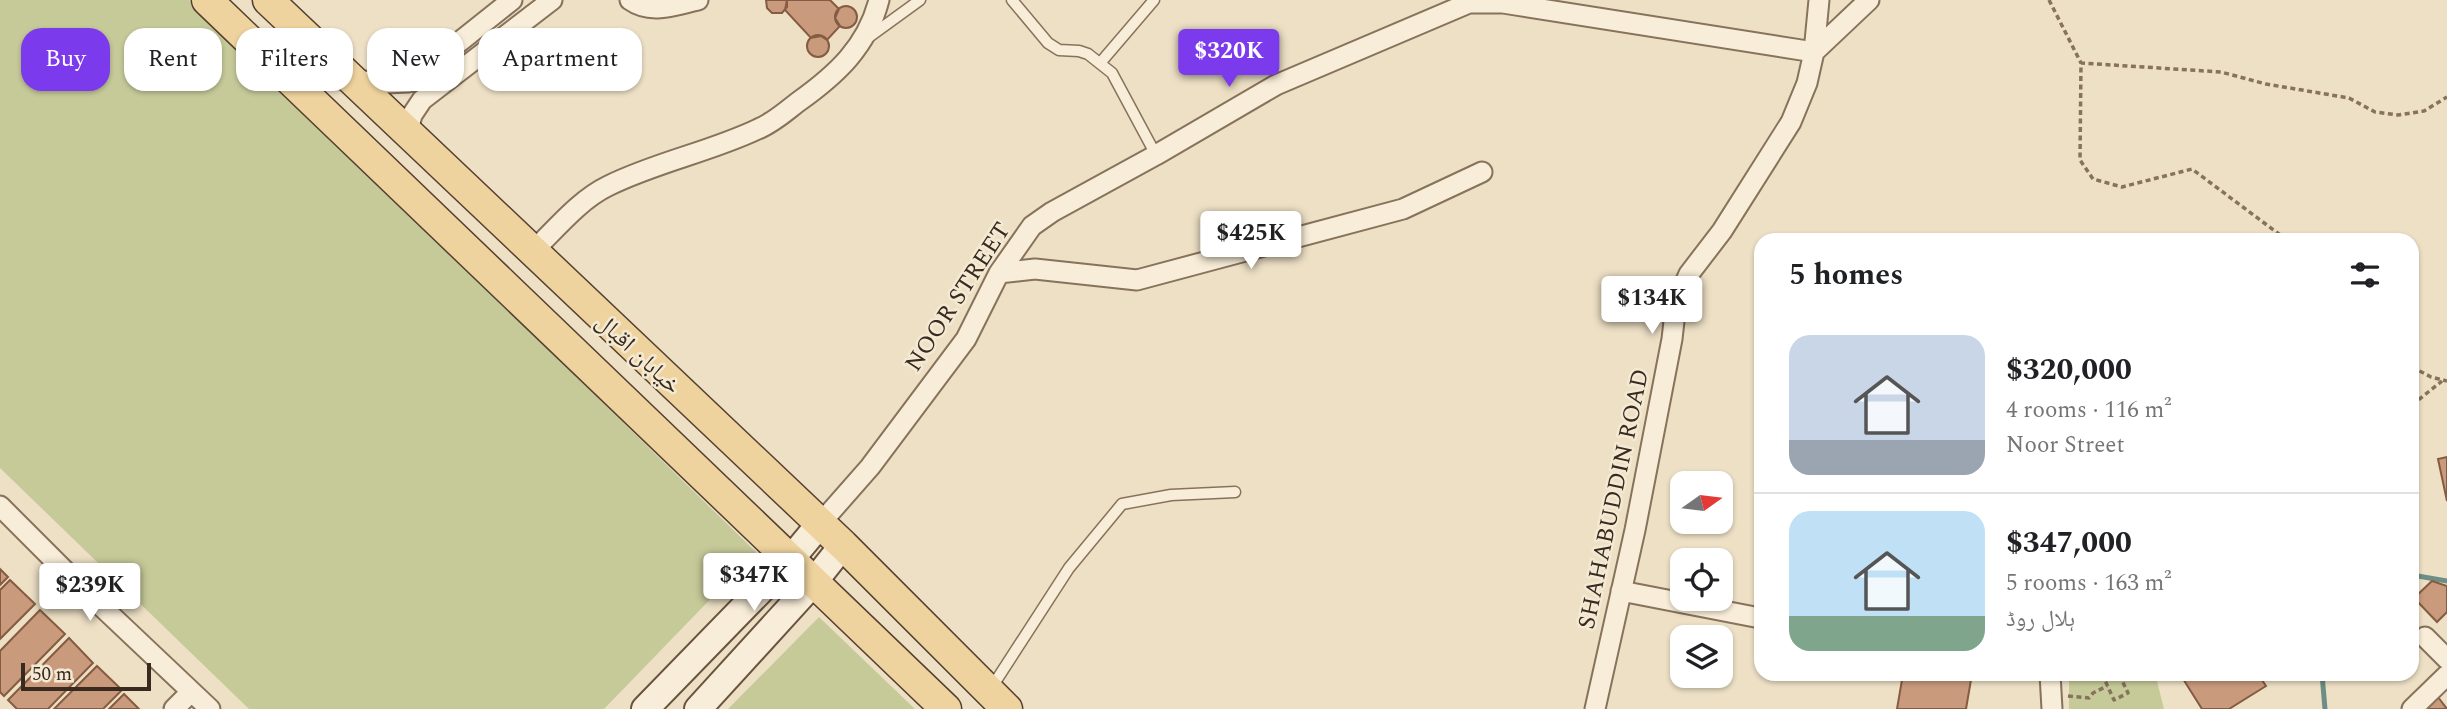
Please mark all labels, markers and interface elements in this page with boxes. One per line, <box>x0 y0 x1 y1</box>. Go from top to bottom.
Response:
chip: Buy <box>21 28 110 91</box>
chip: Rent <box>124 28 222 91</box>
chip: Filters <box>236 28 353 91</box>
chip: New <box>367 28 464 91</box>
chip: Apartment <box>478 28 642 91</box>
pin: $320K <box>1180 29 1278 89</box>
text: $320K <box>1194 34 1264 69</box>
pin: $425K <box>1202 212 1300 271</box>
street label: NOOR STREET <box>896 215 1020 379</box>
text: $425K <box>1216 216 1286 251</box>
text: 5 homes <box>1789 252 1903 298</box>
icon: filters <box>2346 256 2384 294</box>
pin: $134K <box>1603 276 1701 336</box>
text: $134K <box>1617 281 1687 316</box>
street label: خیابان اقبال <box>587 305 689 403</box>
text: $320,000 <box>2006 347 2132 393</box>
icon: home <box>1845 363 1929 447</box>
street label: SHAHABUDDIN ROAD <box>1569 366 1659 632</box>
text: 4 rooms · 116 m² <box>2006 393 2172 428</box>
text: Noor Street <box>2006 428 2125 463</box>
north arrow <box>1670 471 1732 534</box>
map controls <box>1670 471 1733 688</box>
text: $347,000 <box>2006 520 2132 566</box>
icon: home <box>1845 539 1929 623</box>
button: locate <box>1670 548 1733 611</box>
pin: $347K <box>705 554 803 613</box>
text: $347K <box>719 558 789 593</box>
pin: $239K <box>41 564 139 623</box>
text: 5 rooms · 163 m² <box>2006 566 2172 601</box>
text: $239K <box>55 568 125 603</box>
text: ہلال روڈ <box>2006 602 2075 637</box>
button: layers <box>1670 625 1733 688</box>
scale bar <box>21 660 150 692</box>
text: 50 m <box>32 660 72 689</box>

